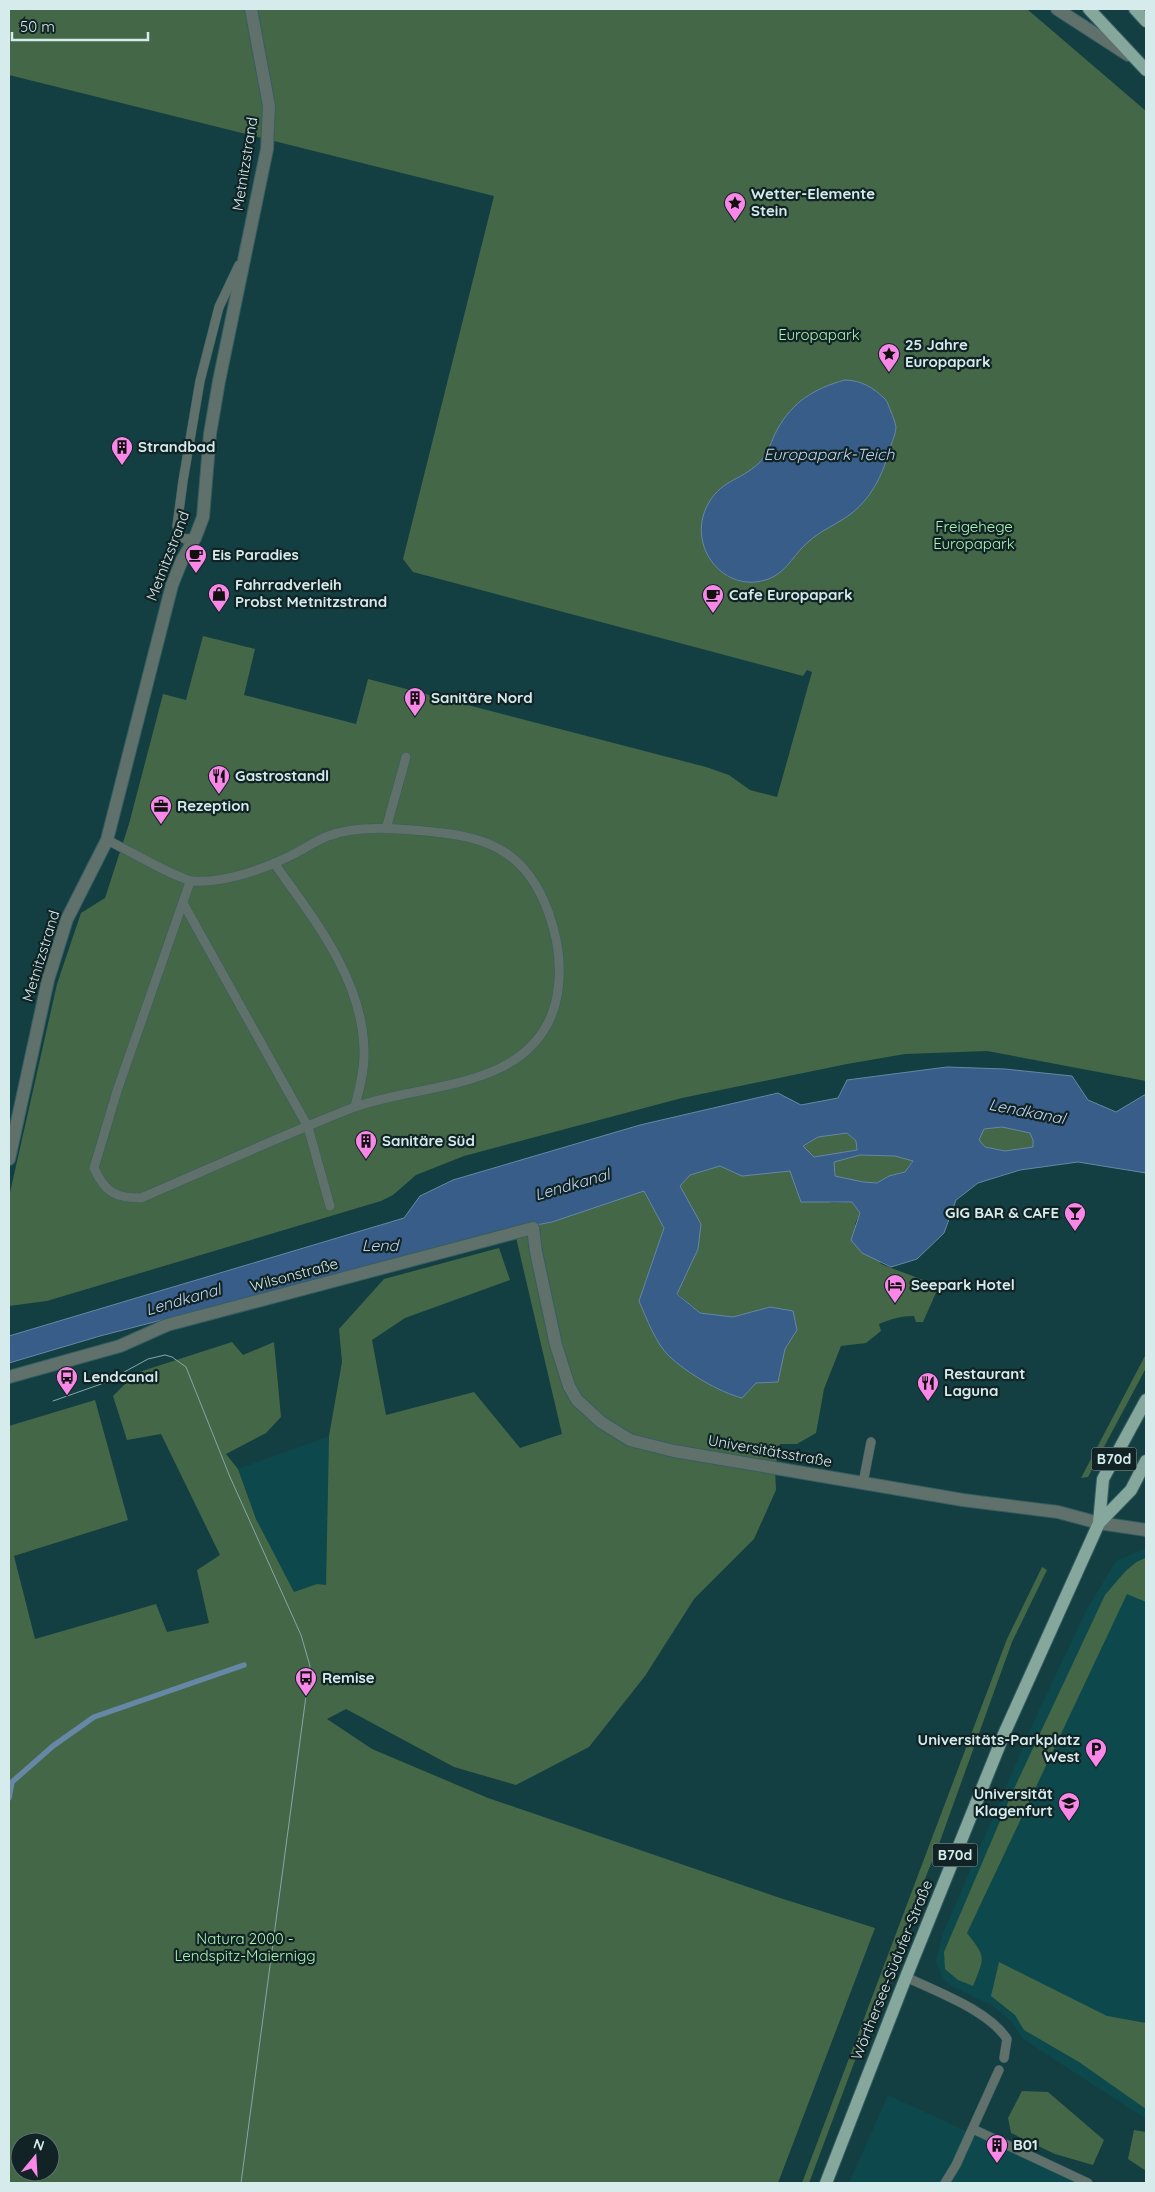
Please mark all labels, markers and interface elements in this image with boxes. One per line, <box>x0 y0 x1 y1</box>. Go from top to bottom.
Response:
scale bar <box>12 10 149 42</box>
text: 50 m <box>20 17 55 36</box>
street label: Metnitzstrand <box>228 116 261 212</box>
place label: Wetter-Elemente Stein <box>751 184 875 220</box>
place icon: Wetter-Elemente Stein <box>723 191 747 222</box>
park label: Europapark <box>778 325 860 344</box>
place label: 25 Jahre Europapark <box>905 335 991 371</box>
place icon: 25 Jahre Europapark <box>877 342 901 373</box>
building icon: Strandbad <box>110 435 134 466</box>
place label: Strandbad <box>138 437 215 456</box>
water label: Europapark-Teich <box>764 444 895 464</box>
street label: Metnitzstrand <box>142 508 193 603</box>
park label: Freigehege Europapark <box>933 517 1015 553</box>
cafe icon: Eis Paradies <box>184 543 208 574</box>
place label: Eis Paradies <box>212 545 299 564</box>
place label: Fahrradverleih Probst Metnitzstrand <box>235 575 387 611</box>
shop icon: Fahrradverleih Probst Metnitzstrand <box>207 582 231 613</box>
cafe icon: Cafe Europapark <box>701 583 725 614</box>
place label: Cafe Europapark <box>729 585 852 604</box>
building icon: Sanitäre Nord <box>403 686 427 717</box>
place label: Sanitäre Nord <box>431 688 533 707</box>
restaurant icon: Gastrostandl <box>207 764 231 795</box>
place label: Gastrostandl <box>235 766 329 785</box>
office icon: Rezeption <box>149 794 173 825</box>
place label: Rezeption <box>177 796 249 815</box>
street label: Metnitzstrand <box>18 908 63 1004</box>
water label: Lendkanal <box>987 1094 1069 1129</box>
building icon: Sanitäre Süd <box>354 1129 378 1160</box>
place label: Sanitäre Süd <box>382 1131 475 1150</box>
water label: Lendkanal <box>532 1163 614 1204</box>
bar icon: GIG BAR & CAFE <box>1063 1201 1087 1232</box>
place label: GIG BAR & CAFE <box>945 1203 1059 1222</box>
water label: Lend <box>362 1235 401 1255</box>
street label: Wilsonstraße <box>248 1254 340 1295</box>
hotel icon: Seepark Hotel <box>883 1273 907 1304</box>
place label: Seepark Hotel <box>911 1275 1015 1294</box>
water label: Lendkanal <box>143 1278 225 1319</box>
place label: Restaurant Laguna <box>944 1364 1025 1400</box>
bus stop icon: Lendcanal <box>55 1365 79 1396</box>
place label: Lendcanal <box>83 1367 158 1386</box>
restaurant icon: Restaurant Laguna <box>916 1371 940 1402</box>
street label: Universitätsstraße <box>706 1430 834 1471</box>
road number: B70d <box>1092 1448 1136 1470</box>
bus stop icon: Remise <box>294 1666 318 1697</box>
place label: Remise <box>322 1668 375 1687</box>
place label: Universitäts-Parkplatz West <box>918 1730 1080 1766</box>
parking icon: Universitäts-Parkplatz West <box>1084 1737 1108 1768</box>
place label: Universität Klagenfurt <box>974 1784 1053 1820</box>
school or university icon: Universität Klagenfurt <box>1057 1791 1081 1822</box>
road number: B70d <box>932 1844 978 1866</box>
street label: Wörthersee-Südufer-Straße <box>847 1877 936 2063</box>
park label: Natura 2000 - Lendspitz-Maiernigg <box>174 1929 316 1965</box>
north arrow <box>10 2132 60 2182</box>
building icon: B01 <box>985 2133 1009 2164</box>
text: N <box>31 2134 47 2155</box>
place label: B01 <box>1013 2135 1038 2154</box>

